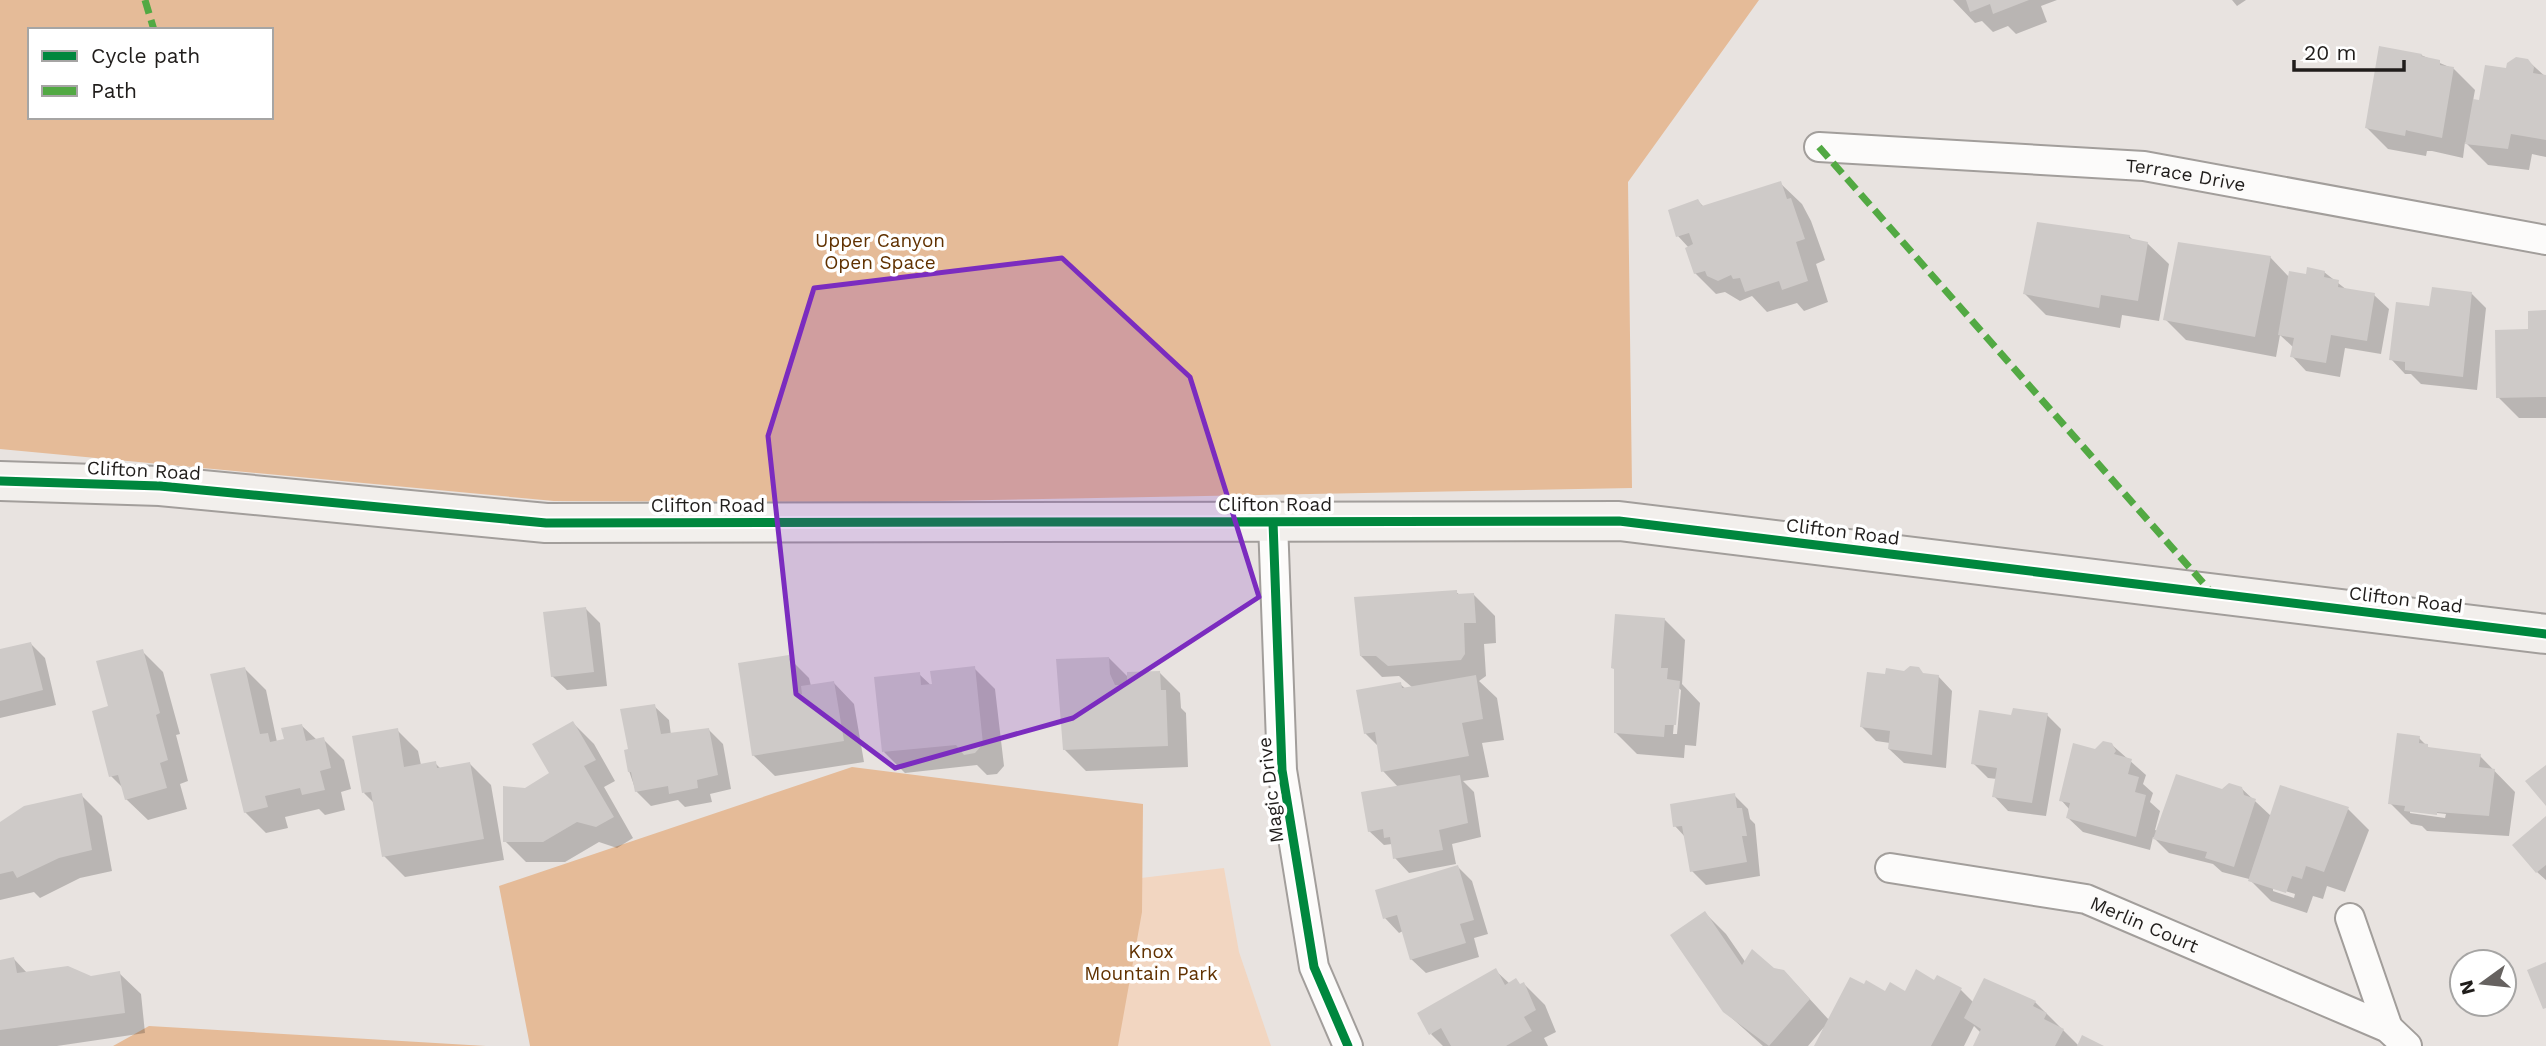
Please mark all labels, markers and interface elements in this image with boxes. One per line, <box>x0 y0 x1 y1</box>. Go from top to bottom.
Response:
legend <box>28 28 273 119</box>
scale bar <box>2294 28 2404 72</box>
text: 20 m <box>2304 40 2356 65</box>
text: Cycle path <box>91 43 200 68</box>
text: Path <box>91 78 137 103</box>
street label: Terrace Drive <box>2125 154 2248 197</box>
park label: Upper Canyon Open Space <box>815 229 945 274</box>
street label: Clifton Road <box>86 456 202 485</box>
street label: Clifton Road <box>1218 493 1332 516</box>
street label: Clifton Road <box>651 494 765 517</box>
street label: Clifton Road <box>1785 513 1901 550</box>
street label: Clifton Road <box>2348 581 2464 618</box>
street label: Magic Drive <box>1253 736 1288 844</box>
street label: Merlin Court <box>2087 891 2202 958</box>
park label: Knox Mountain Park <box>1084 940 1218 985</box>
north arrow <box>2448 948 2518 1018</box>
text: N <box>2454 977 2480 997</box>

